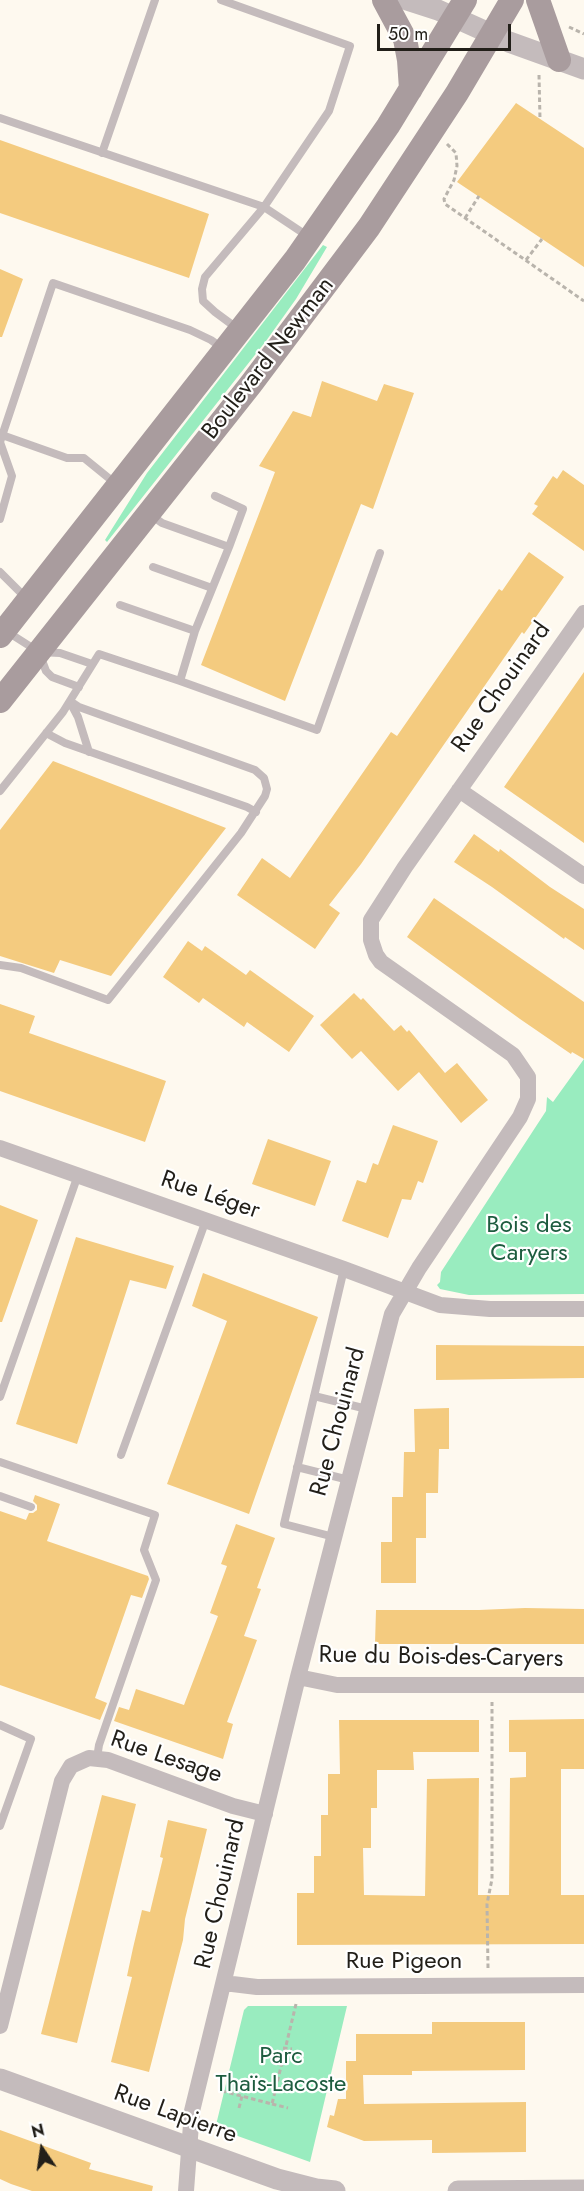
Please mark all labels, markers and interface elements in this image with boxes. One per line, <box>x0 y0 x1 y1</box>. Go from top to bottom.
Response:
scale bar <box>380 12 514 50</box>
text: 50 m <box>388 21 428 47</box>
street label: Boulevard Newman <box>197 272 341 446</box>
street label: Rue Chouinard <box>446 617 558 759</box>
street label: Rue Léger <box>157 1166 263 1226</box>
park label: Bois des Caryers <box>486 1212 572 1268</box>
street label: Rue Chouinard <box>305 1345 373 1499</box>
street label: Rue du Bois-des-Caryers <box>318 1641 564 1675</box>
street label: Rue Lesage <box>106 1725 226 1791</box>
street label: Rue Chouinard <box>190 1816 252 1972</box>
street label: Rue Pigeon <box>346 1948 462 1976</box>
park label: Parc Thaïs-Lacoste <box>216 2043 346 2099</box>
street label: Rue Lapierre <box>110 2079 240 2151</box>
text: N <box>29 2118 47 2144</box>
north arrow <box>12 2119 72 2179</box>

